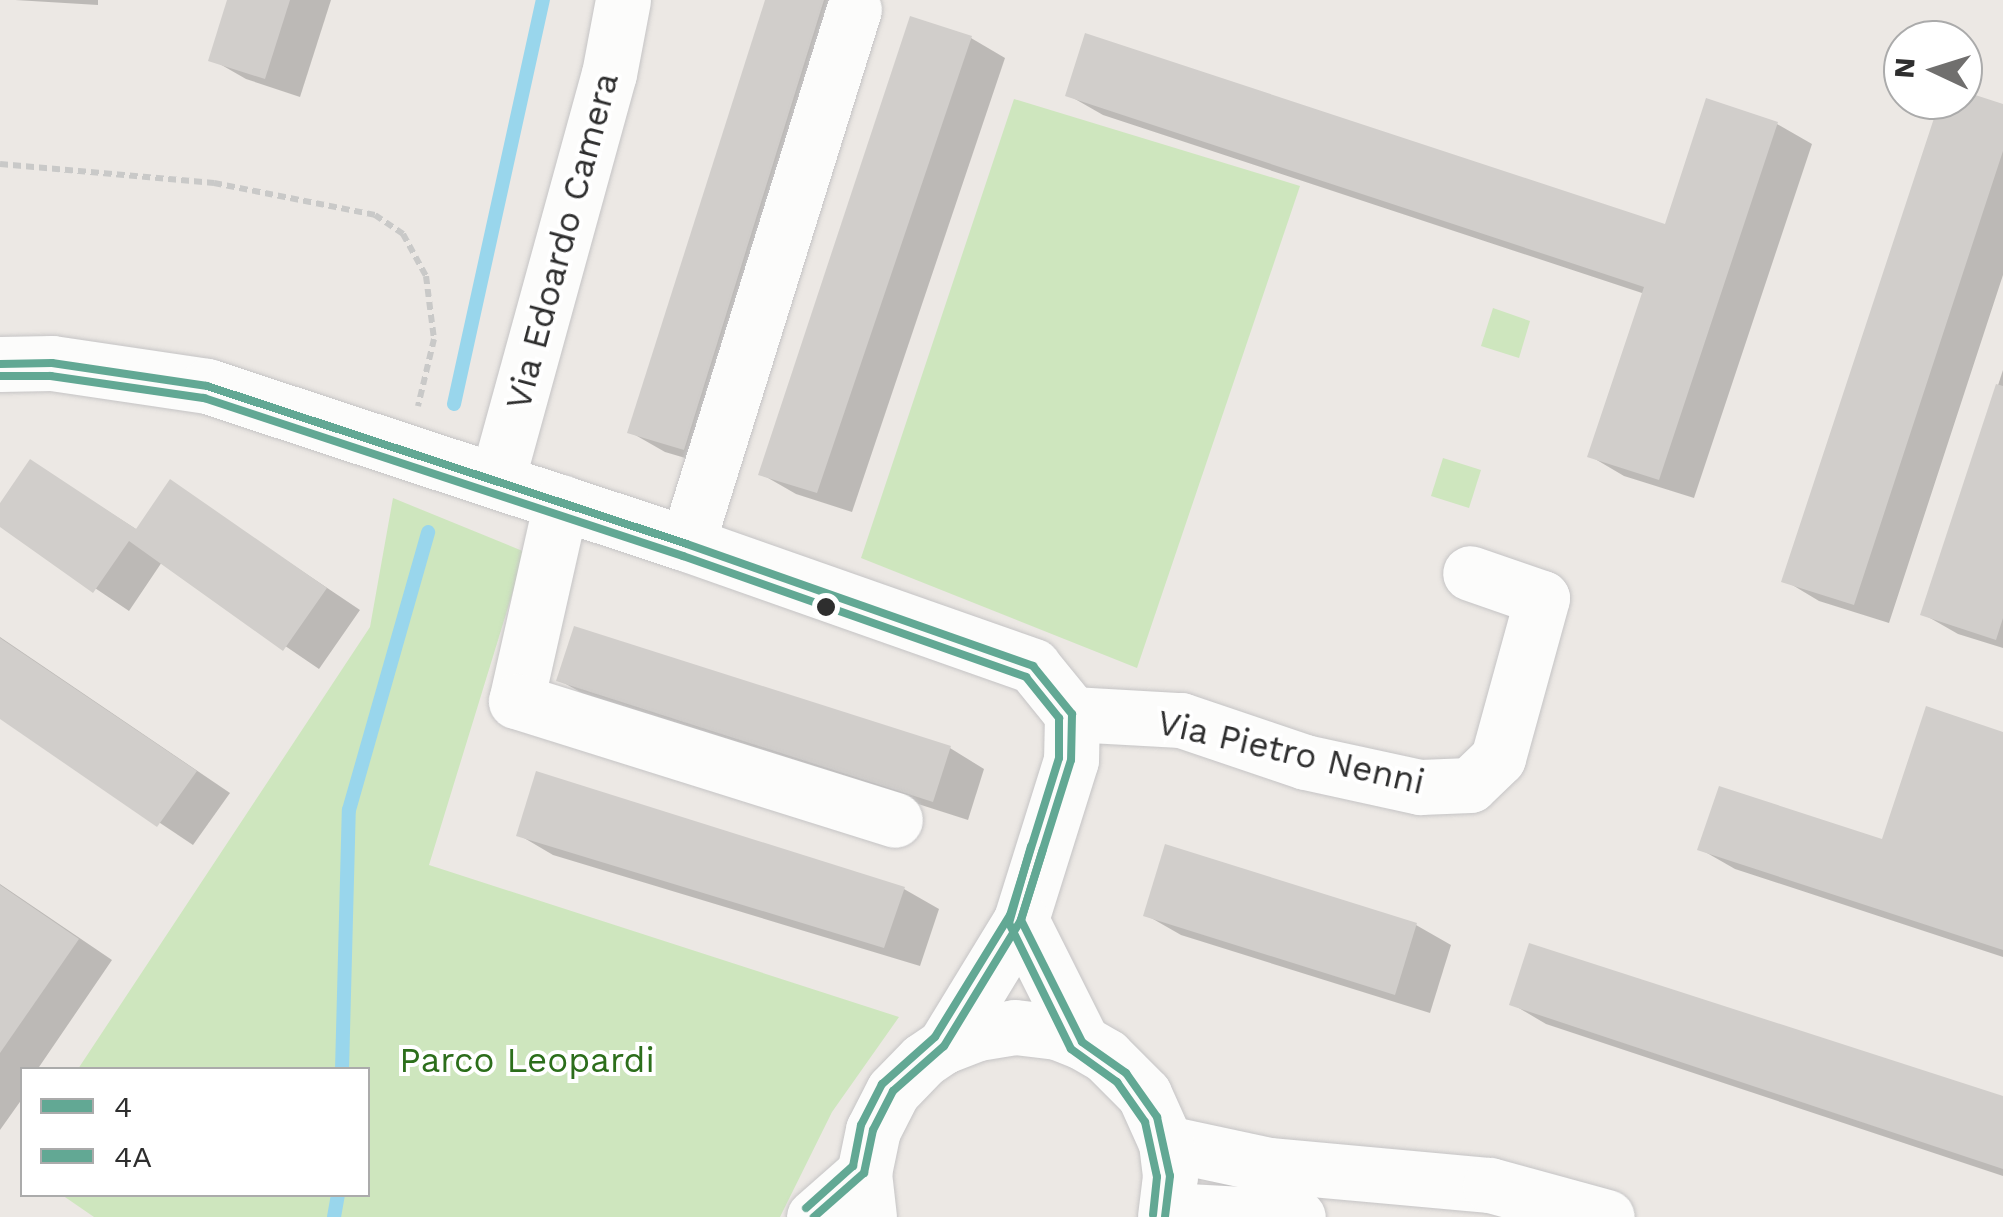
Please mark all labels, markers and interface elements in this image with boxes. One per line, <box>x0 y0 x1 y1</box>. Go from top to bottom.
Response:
north arrow <box>1883 20 1983 120</box>
text: N <box>1887 57 1922 80</box>
street label: Via Edoardo Camera <box>497 68 627 414</box>
unlabelled marker <box>816 597 836 617</box>
street label: Via Pietro Nenni <box>1153 701 1429 803</box>
park label: Parco Leopardi <box>399 1039 655 1081</box>
legend <box>20 1067 370 1197</box>
text: 4 <box>114 1089 132 1124</box>
text: 4A <box>114 1139 152 1174</box>

